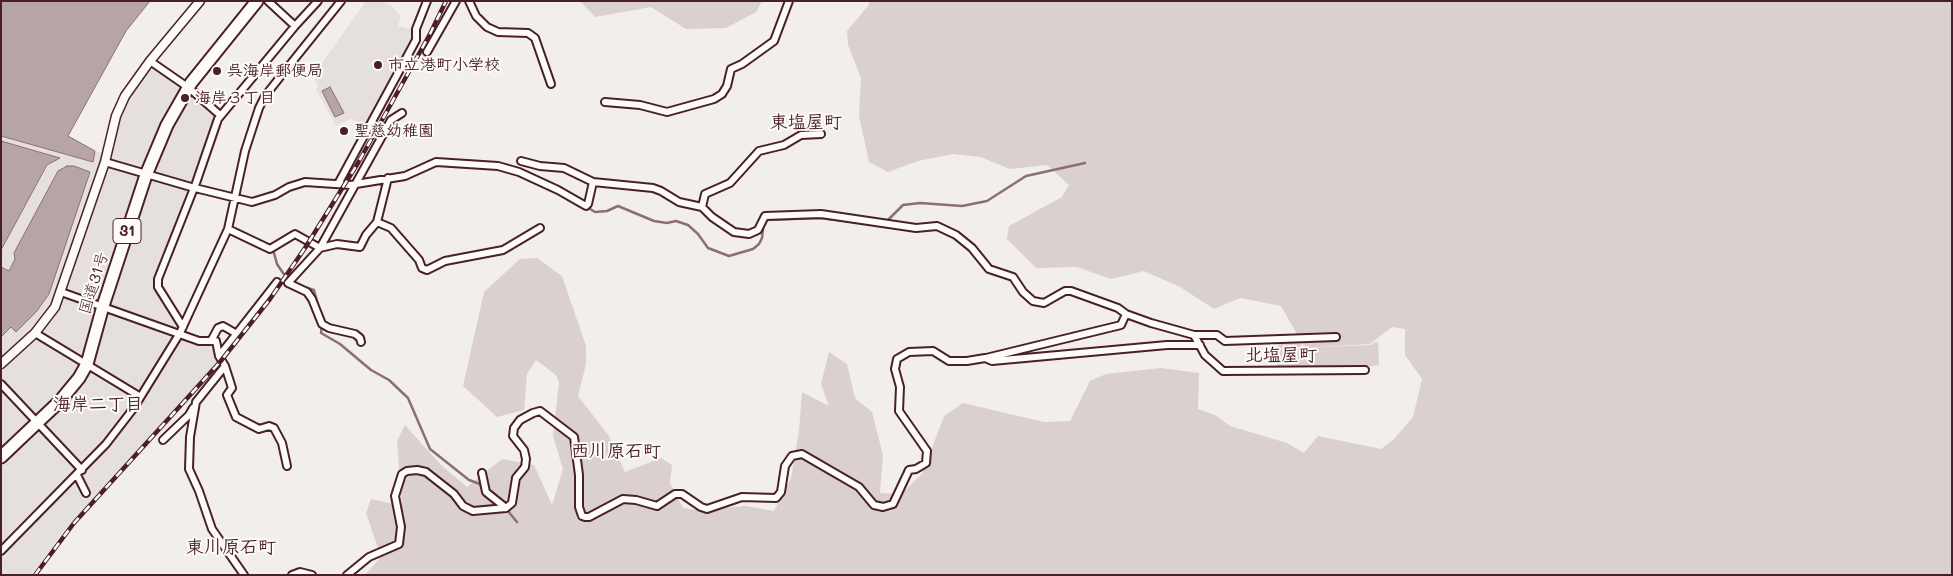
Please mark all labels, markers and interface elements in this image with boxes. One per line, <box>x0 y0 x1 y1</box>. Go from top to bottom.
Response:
place label: 市立港町小学校 <box>388 55 500 75</box>
marker: 市立港町小学校 <box>372 59 384 71</box>
place label: 呉海岸郵便局 <box>227 61 323 81</box>
marker: 呉海岸郵便局 <box>211 65 223 77</box>
place label: 海岸３丁目 <box>195 88 275 108</box>
marker: 海岸３丁目 <box>179 92 191 104</box>
district label: 東塩屋町 <box>770 111 842 133</box>
place label: 聖慈幼稚園 <box>354 121 434 141</box>
marker: 聖慈幼稚園 <box>338 125 350 137</box>
road number: 31 <box>113 218 141 244</box>
street label: 国道31号 <box>75 249 113 317</box>
district label: 北塩屋町 <box>1245 344 1317 366</box>
district label: 海岸二丁目 <box>53 393 143 415</box>
district label: 西川原石町 <box>571 440 661 462</box>
district label: 東川原石町 <box>186 536 276 558</box>

